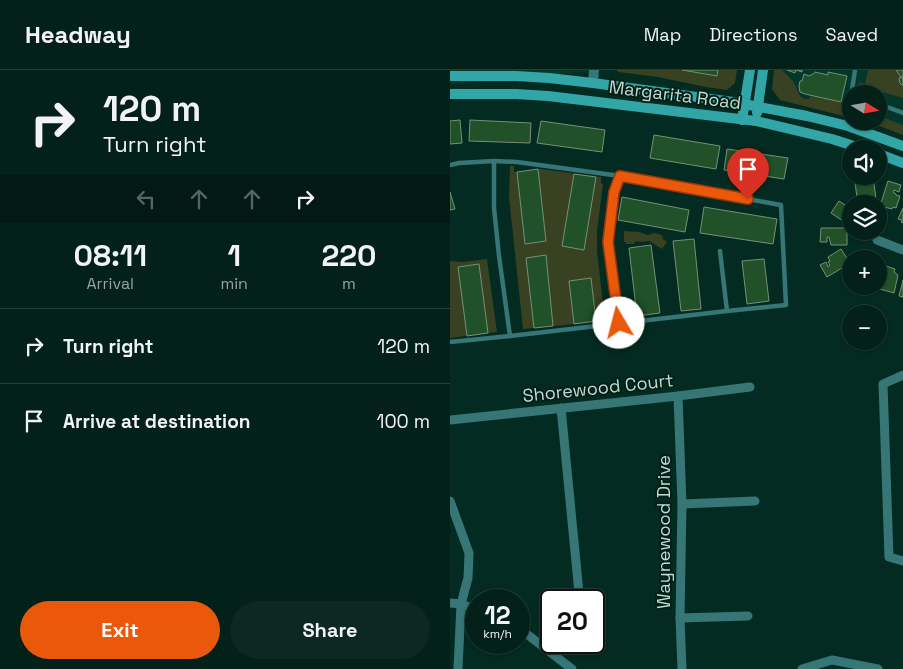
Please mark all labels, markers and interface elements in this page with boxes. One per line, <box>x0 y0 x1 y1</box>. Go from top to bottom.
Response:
text: Headway <box>25 19 131 50</box>
text: Map <box>644 23 681 46</box>
text: Directions <box>709 23 798 46</box>
text: Saved <box>826 23 878 46</box>
street label: Margarita Road <box>608 75 742 114</box>
north arrow <box>842 85 888 130</box>
map controls <box>842 85 887 350</box>
text: 120 m <box>103 87 201 131</box>
icon: right <box>20 90 85 155</box>
text: Turn right <box>103 130 206 158</box>
button: sound <box>842 140 887 185</box>
pin <box>727 148 769 199</box>
icon: arrive <box>734 155 762 183</box>
icon: left <box>132 185 160 213</box>
icon: ahead <box>185 185 213 213</box>
icon: ahead <box>238 185 266 213</box>
icon: right <box>291 185 319 213</box>
button: layers <box>842 195 887 240</box>
text: 08:11 <box>73 236 147 275</box>
text: 1 <box>227 236 241 275</box>
text: 220 <box>321 236 377 275</box>
button: + <box>842 250 887 295</box>
text: Arrival <box>86 273 134 294</box>
text: min <box>220 273 248 294</box>
text: m <box>342 273 356 294</box>
position arrow <box>592 296 644 348</box>
button: − <box>842 305 887 350</box>
icon: right <box>20 332 48 360</box>
text: Turn right <box>63 334 153 359</box>
text: 120 m <box>377 334 430 359</box>
street label: Shorewood Court <box>521 368 675 407</box>
icon: arrive <box>20 407 48 435</box>
text: Arrive at destination <box>63 409 251 434</box>
text: 100 m <box>376 409 430 434</box>
street label: Waynewood Drive <box>652 455 675 609</box>
speed limit sign: 20 <box>540 589 605 654</box>
text: 12 <box>484 599 511 631</box>
button: Exit <box>20 601 220 659</box>
button: Share <box>230 601 430 659</box>
text: km/h <box>483 626 512 642</box>

